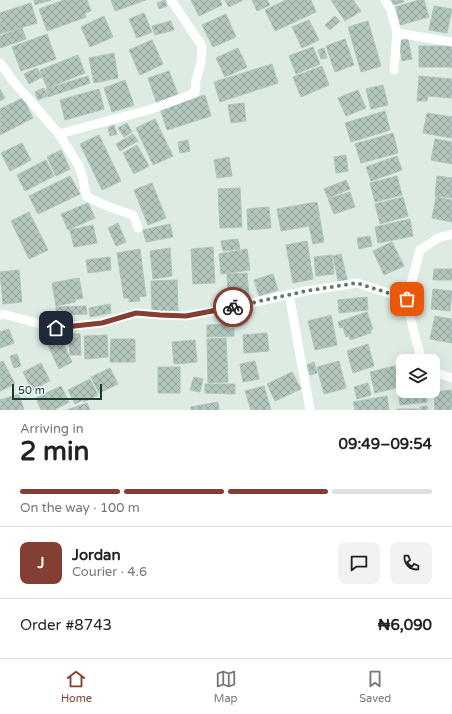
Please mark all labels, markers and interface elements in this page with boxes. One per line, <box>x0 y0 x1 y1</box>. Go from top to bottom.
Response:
pin <box>390 282 424 316</box>
courier <box>213 287 253 327</box>
icon: bag <box>396 288 418 310</box>
icon: bike <box>222 296 244 318</box>
pin <box>39 311 73 345</box>
icon: home <box>45 317 67 339</box>
map controls <box>396 354 440 398</box>
button: layers <box>396 354 440 398</box>
scale bar <box>12 382 102 401</box>
text: 50 m <box>18 384 45 397</box>
text: Arriving in <box>20 421 84 437</box>
text: 09:49–09:54 <box>339 435 432 453</box>
text: 2 min <box>20 436 89 467</box>
text: On the way · 100 m <box>20 500 140 516</box>
button: chat <box>338 542 380 584</box>
button: phone <box>390 542 432 584</box>
text: Jordan <box>72 546 121 564</box>
text: J <box>38 554 45 572</box>
text: Courier · 4.6 <box>72 564 147 580</box>
text: Order #8743 <box>20 616 112 634</box>
text: ₦6,090 <box>378 616 432 634</box>
tab: Home <box>61 668 92 705</box>
tab: Map <box>214 668 238 705</box>
tab: Saved <box>359 668 391 705</box>

